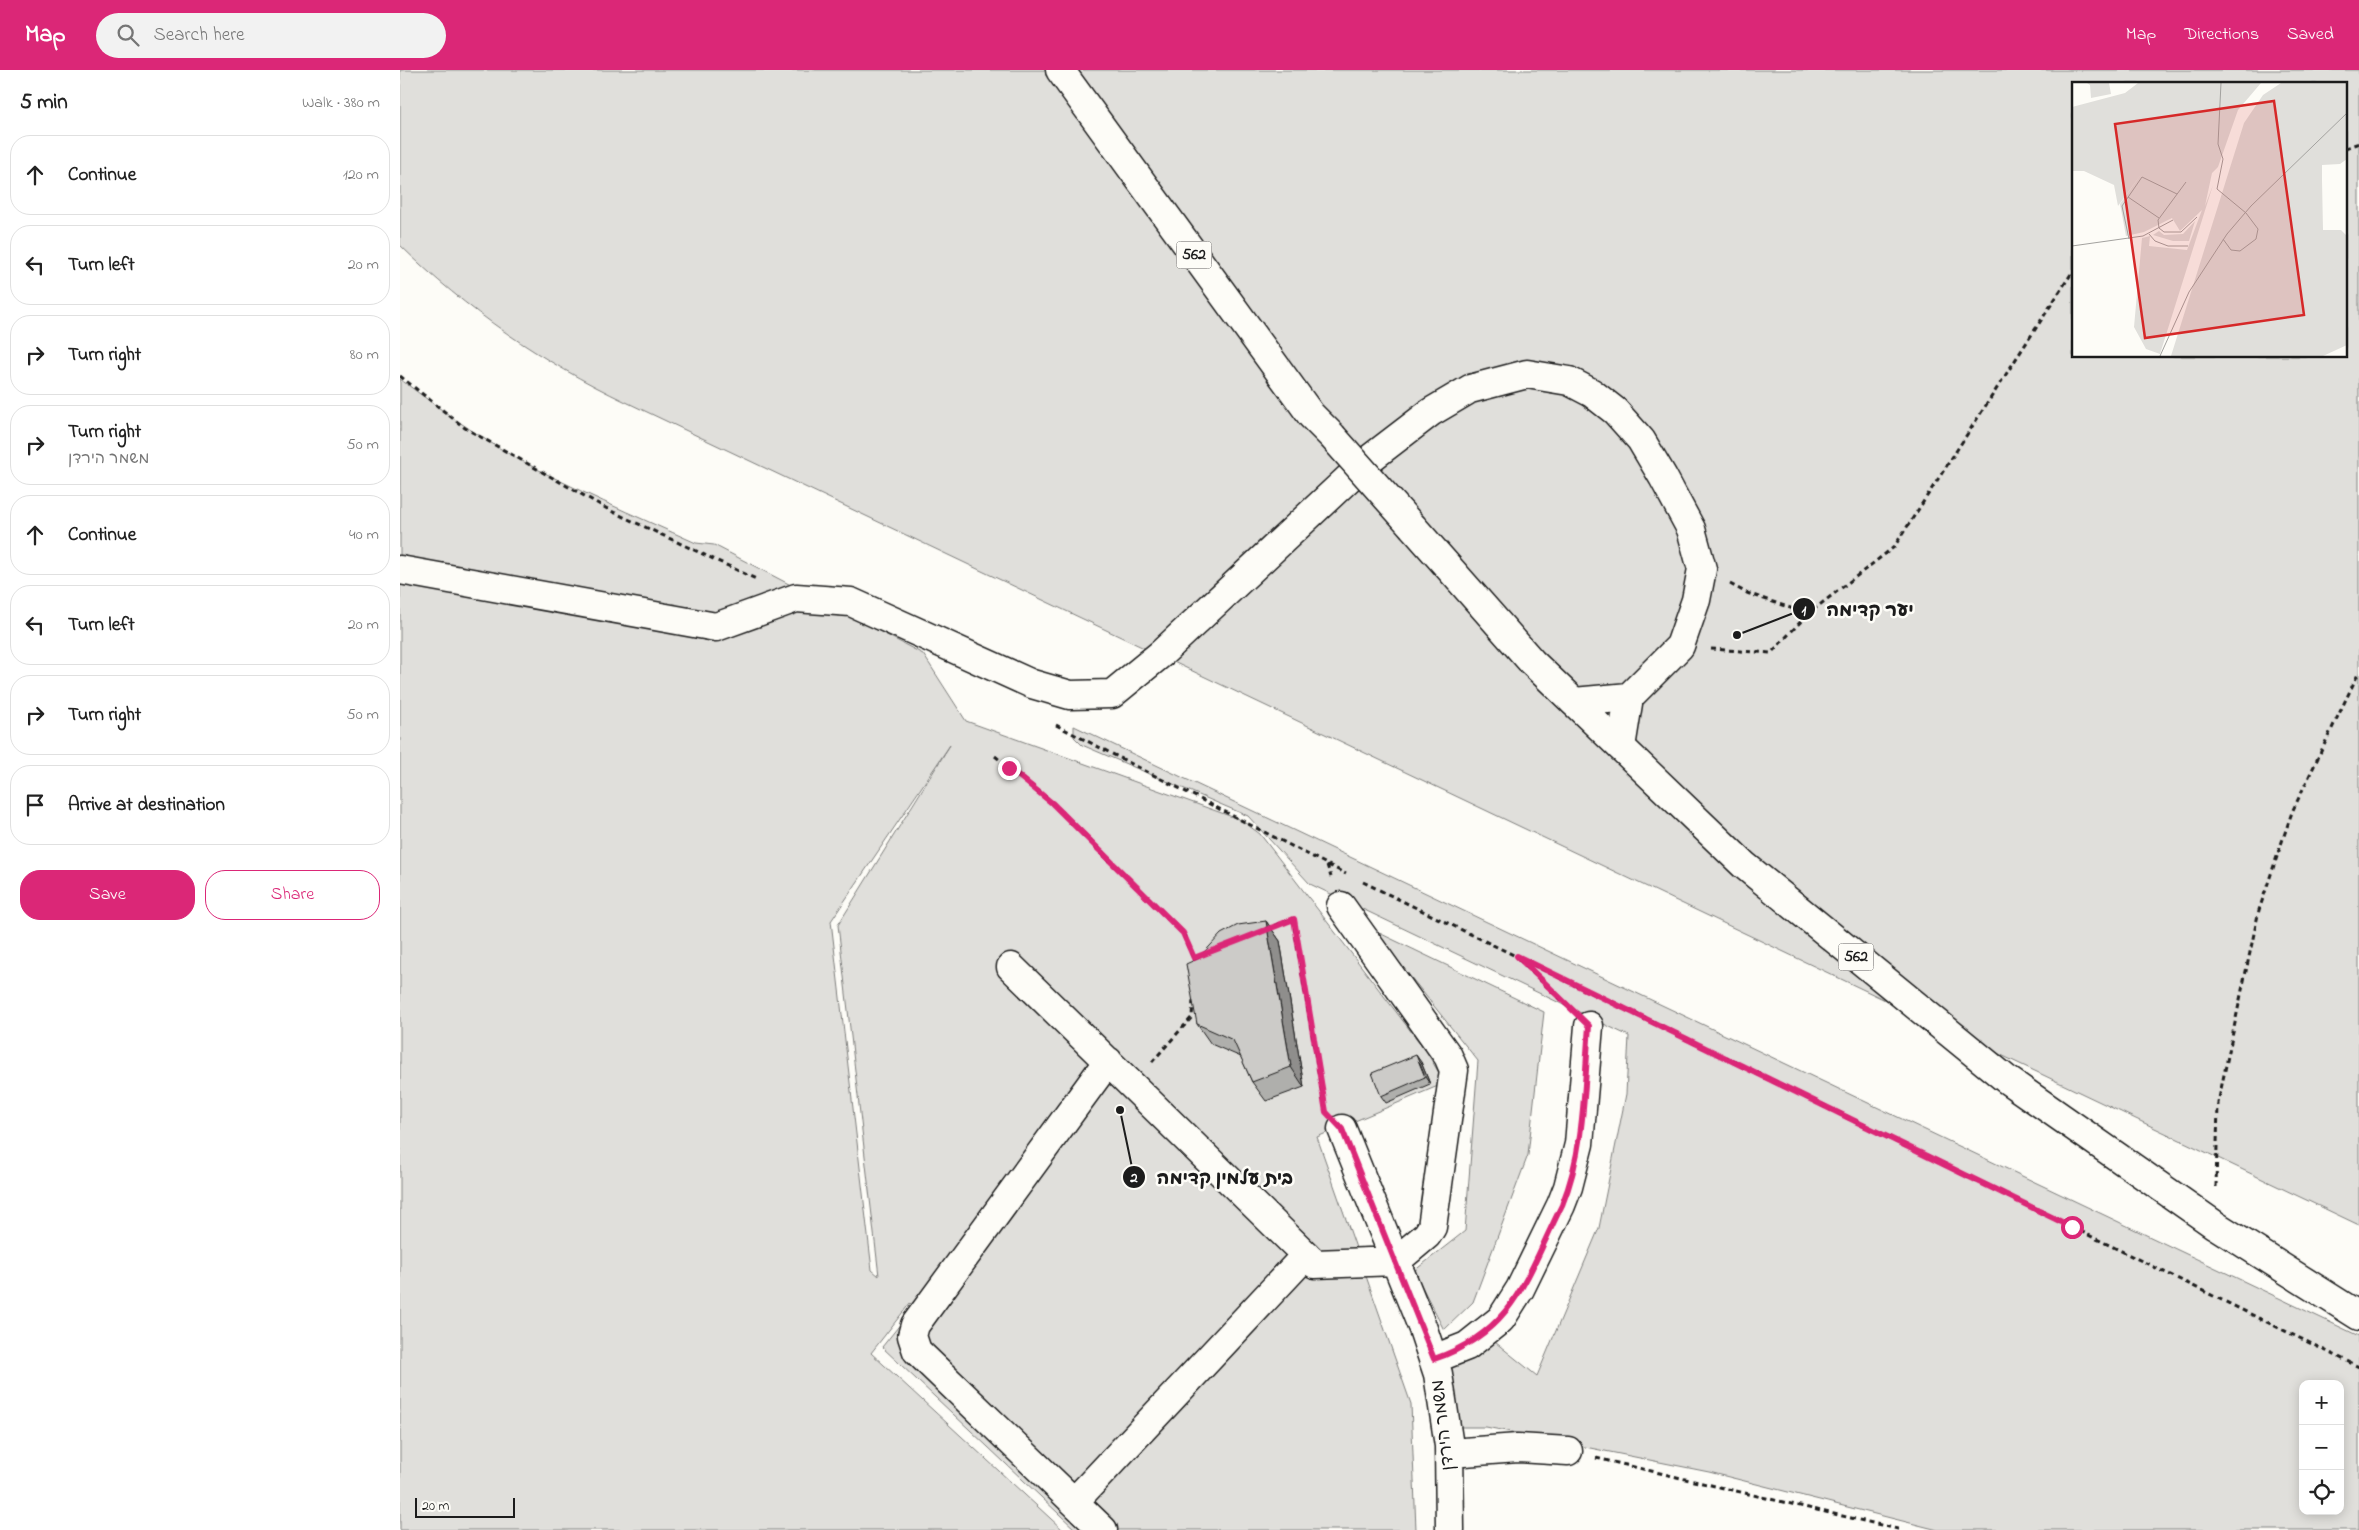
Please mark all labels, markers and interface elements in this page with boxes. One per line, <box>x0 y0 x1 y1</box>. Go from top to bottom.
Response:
search box <box>96 13 446 58</box>
text: Map <box>25 18 66 53</box>
icon: search <box>114 21 142 49</box>
text: Search here <box>154 22 245 49</box>
text: Map <box>2126 22 2156 48</box>
text: Directions <box>2184 22 2259 48</box>
text: Saved <box>2287 22 2334 48</box>
inset map <box>2072 82 2346 358</box>
text: 5 min <box>20 88 68 118</box>
text: Walk · 380 m <box>302 91 380 115</box>
icon: ahead <box>21 161 49 189</box>
text: Continue <box>68 162 136 189</box>
text: 120 m <box>343 163 379 187</box>
road number: 562 <box>1176 242 1212 268</box>
icon: left <box>21 251 49 279</box>
text: Turn left <box>68 252 135 279</box>
text: 20 m <box>348 253 379 277</box>
icon: right <box>21 341 49 369</box>
text: Turn right <box>68 342 141 369</box>
text: 80 m <box>350 343 379 367</box>
text: Turn right <box>68 419 141 446</box>
icon: right <box>21 431 49 459</box>
text: 50 m <box>347 433 379 457</box>
text: משמר הירדן <box>68 447 149 471</box>
icon: ahead <box>21 521 49 549</box>
text: Continue <box>68 522 136 549</box>
text: 40 m <box>349 523 379 547</box>
callout: יער קדימה <box>1791 592 1924 626</box>
text: יער קדימה <box>1826 598 1914 625</box>
text: 1 <box>1802 600 1807 622</box>
icon: left <box>21 611 49 639</box>
text: Turn left <box>68 612 135 639</box>
text: 20 m <box>348 613 379 637</box>
icon: right <box>21 701 49 729</box>
text: Turn right <box>68 702 141 729</box>
text: 50 m <box>347 703 379 727</box>
route end <box>998 757 1021 780</box>
icon: arrive <box>21 791 49 819</box>
text: Arrive at destination <box>68 792 225 819</box>
button: Save <box>20 870 195 920</box>
button: Share <box>205 870 380 920</box>
road number: 562 <box>1838 944 1874 970</box>
callout: בית עלמין קדימה <box>1122 1160 1303 1194</box>
text: בית עלמין קדימה <box>1157 1166 1293 1193</box>
text: 2 <box>1129 1167 1138 1189</box>
route start <box>2061 1216 2084 1239</box>
street label: משמר הירדן <box>1426 1378 1462 1472</box>
map controls <box>2299 1380 2344 1515</box>
button: + <box>2299 1380 2344 1425</box>
button: − <box>2299 1425 2344 1470</box>
button: locate <box>2299 1470 2344 1515</box>
scale bar <box>415 1495 515 1518</box>
text: 20 m <box>422 1496 449 1517</box>

